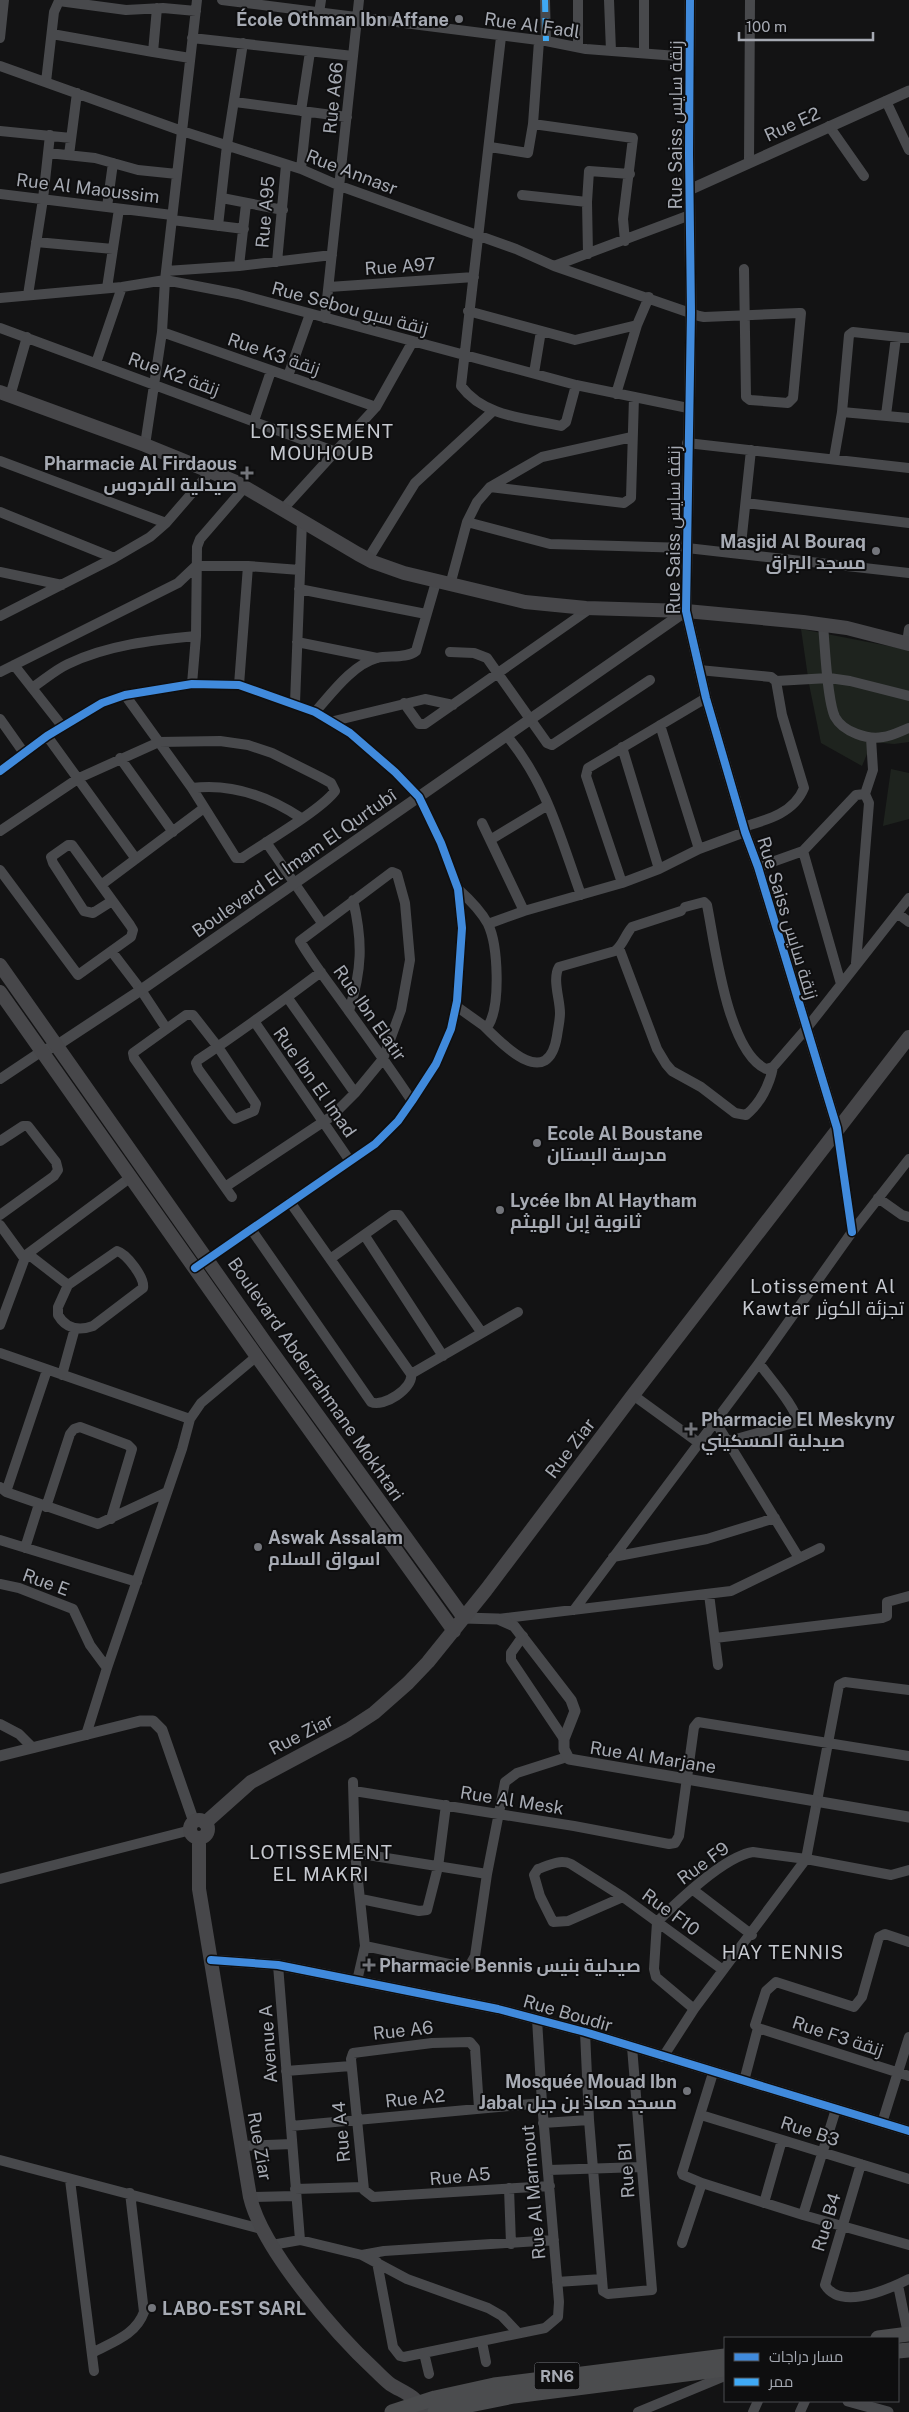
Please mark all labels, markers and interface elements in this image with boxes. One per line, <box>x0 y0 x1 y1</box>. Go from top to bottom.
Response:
place label: École Othman Ibn Affane <box>236 8 449 30</box>
street label: Rue Al Fadl <box>483 8 581 42</box>
scale bar <box>739 10 873 42</box>
marker: École Othman Ibn Affane <box>453 13 465 25</box>
text: 100 m <box>746 18 787 35</box>
street label: Rue Saiss زنقة سايس <box>665 40 687 210</box>
street label: Rue A66 <box>319 61 347 135</box>
street label: Rue E2 <box>761 102 823 146</box>
street label: Rue Annasr <box>303 145 401 199</box>
street label: Rue Al Maoussim <box>15 169 161 207</box>
street label: Rue A95 <box>251 175 279 249</box>
street label: Rue A97 <box>364 253 436 279</box>
street label: Rue Sebou زنقة سبو <box>269 277 431 340</box>
street label: Rue K3 زنقة <box>225 328 323 381</box>
street label: Rue K2 زنقة <box>125 348 223 401</box>
district label: LOTISSEMENT MOUHOUB <box>250 420 394 464</box>
street label: Rue Saiss زنقة سايس <box>663 445 685 615</box>
place label: Pharmacie Al Firdaous صيدلية الفردوس <box>44 453 237 496</box>
marker: Pharmacie Al Firdaous صيدلية الفردوس <box>241 467 253 479</box>
place label: Masjid Al Bouraq مسجد البراق <box>720 531 866 574</box>
marker: Masjid Al Bouraq مسجد البراق <box>870 545 882 557</box>
street label: Boulevard El Imam El Qurtubî <box>188 783 401 942</box>
street label: Rue Saiss زنقة سايس <box>752 834 823 1002</box>
street label: Rue Ibn Elatir <box>329 961 411 1065</box>
street label: Rue Ibn El Imad <box>269 1023 361 1141</box>
place label: Ecole Al Boustane مدرسة البستان <box>547 1123 703 1165</box>
marker: Ecole Al Boustane مدرسة البستان <box>531 1137 543 1149</box>
place label: Lycée Ibn Al Haytham ثانوية إبن الهيثم <box>510 1190 697 1234</box>
marker: Lycée Ibn Al Haytham ثانوية إبن الهيثم <box>494 1204 506 1216</box>
street label: Boulevard Abderrahmane Mokhtari <box>224 1253 408 1505</box>
district label: Lotissement Al Kawtar تجزئة الكوثر <box>742 1275 904 1320</box>
place label: Pharmacie El Meskyny صيدلية المسكيني <box>701 1409 895 1456</box>
street label: Rue Ziar <box>541 1414 599 1482</box>
marker: Pharmacie El Meskyny صيدلية المسكيني <box>685 1423 697 1435</box>
place label: Aswak Assalam اسواق السلام <box>268 1527 403 1571</box>
marker: Aswak Assalam اسواق السلام <box>252 1541 264 1553</box>
street label: Rue E <box>20 1564 72 1600</box>
street label: Rue Ziar <box>265 1709 337 1759</box>
street label: Rue Al Marjane <box>588 1737 718 1777</box>
street label: Rue Al Mesk <box>459 1781 565 1819</box>
street label: Rue F9 <box>673 1837 733 1889</box>
district label: LOTISSEMENT EL MAKRI <box>249 1841 393 1885</box>
street label: Rue F10 <box>638 1884 704 1940</box>
district label: HAY TENNIS <box>722 1941 844 1963</box>
place label: Pharmacie Bennis صيدلية بنيس <box>379 1955 641 1977</box>
marker: Pharmacie Bennis صيدلية بنيس <box>363 1959 375 1971</box>
street label: Rue Boudir <box>521 1990 615 2036</box>
street label: Avenue A <box>255 2004 281 2084</box>
street label: Rue F3 زنقة <box>789 2011 886 2062</box>
street label: Rue A6 <box>372 2016 434 2044</box>
place label: Mosquée Mouad Ibn Jabal مسجد معاذ بن جبل <box>479 2071 677 2114</box>
street label: Rue A2 <box>384 2084 446 2112</box>
marker: Mosquée Mouad Ibn Jabal مسجد معاذ بن جبل <box>681 2085 693 2097</box>
street label: Rue A4 <box>328 2101 354 2163</box>
street label: Rue Ziar <box>244 2110 276 2182</box>
street label: Rue B3 <box>778 2112 842 2150</box>
street label: Rue Al Marmout <box>517 2124 549 2260</box>
street label: Rue B1 <box>614 2141 638 2199</box>
street label: Rue A5 <box>429 2163 491 2189</box>
street label: Rue B4 <box>807 2190 845 2254</box>
place label: LABO-EST SARL <box>162 2298 306 2319</box>
marker: LABO-EST SARL <box>146 2302 158 2314</box>
legend <box>724 2337 899 2402</box>
text: مسار دراجات <box>769 2348 843 2366</box>
road number: RN6 <box>534 2362 580 2390</box>
text: ممر <box>768 2373 793 2391</box>

